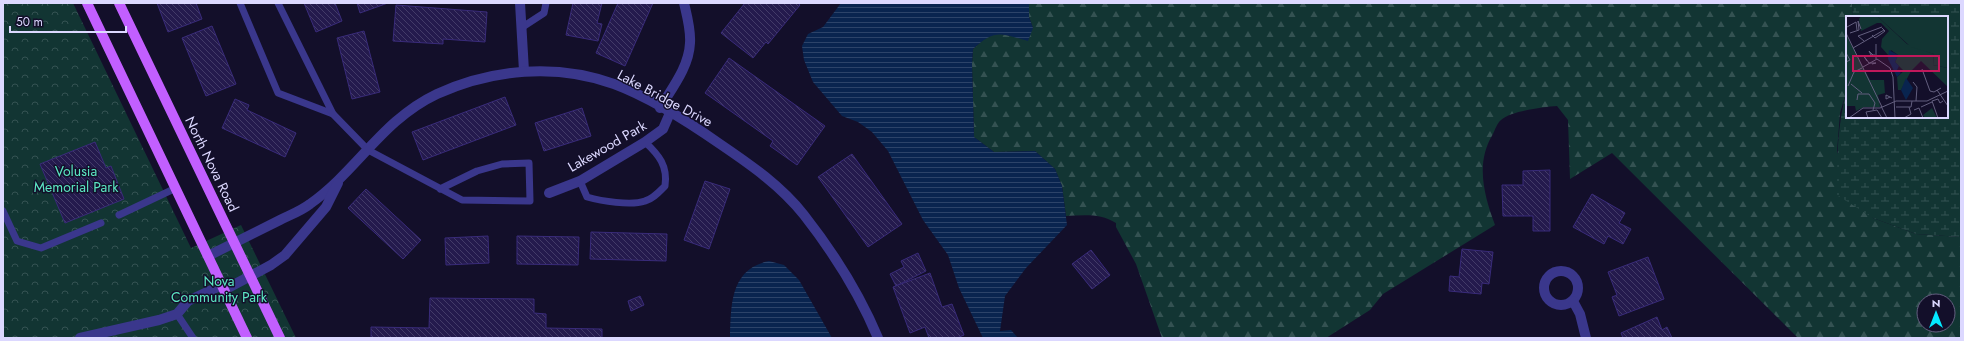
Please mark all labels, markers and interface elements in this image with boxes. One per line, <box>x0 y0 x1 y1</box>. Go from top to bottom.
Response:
scale bar <box>10 8 126 34</box>
text: 50 m <box>16 13 43 31</box>
inset map <box>1846 16 1948 118</box>
street label: Lake Bridge Drive <box>614 64 716 132</box>
street label: North Nova Road <box>180 113 244 215</box>
street label: Lakewood Park <box>564 115 651 177</box>
park label: Volusia Memorial Park <box>34 161 119 197</box>
park label: Nova Community Park <box>171 271 268 307</box>
north arrow <box>1916 293 1956 333</box>
text: N <box>1932 295 1940 311</box>

